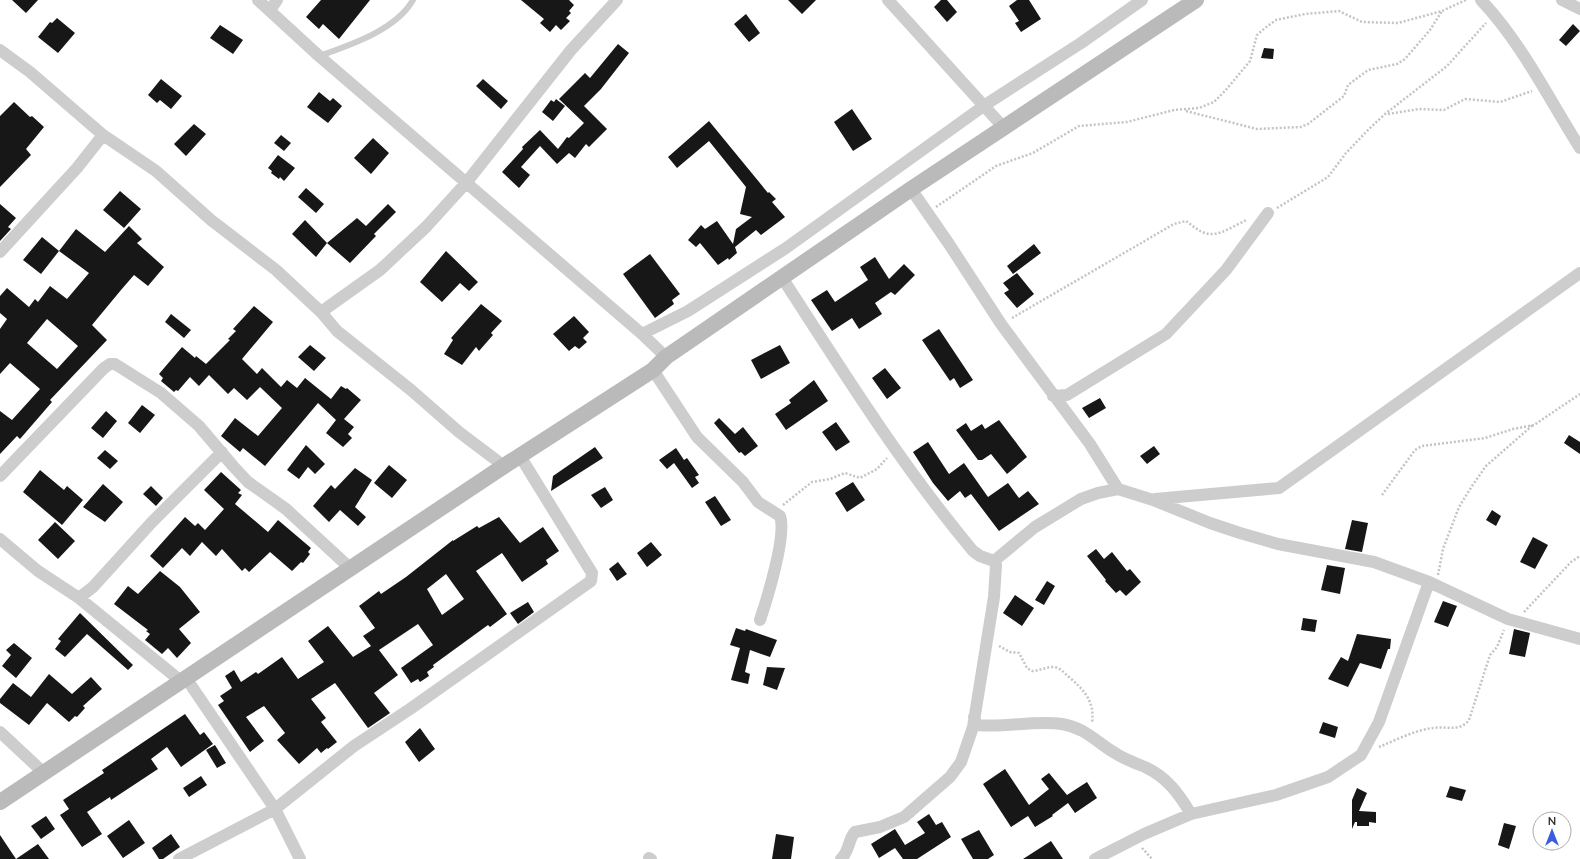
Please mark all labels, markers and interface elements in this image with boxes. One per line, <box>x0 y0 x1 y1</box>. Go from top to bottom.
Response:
north arrow <box>1532 811 1572 851</box>
text: N <box>1548 814 1556 827</box>

